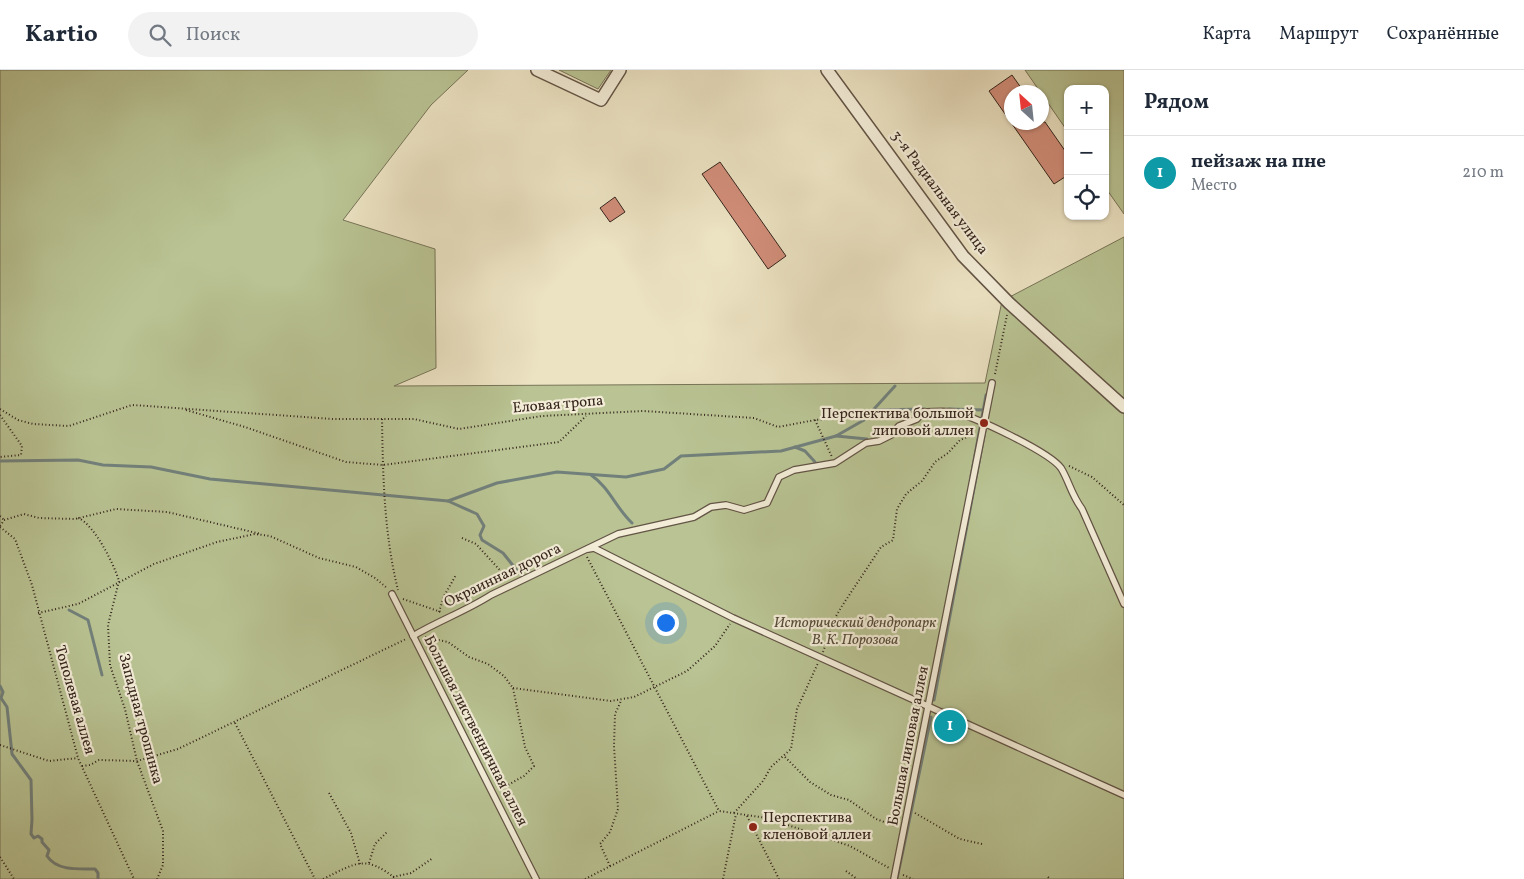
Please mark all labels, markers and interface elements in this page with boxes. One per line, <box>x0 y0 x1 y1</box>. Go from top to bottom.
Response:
search box <box>128 12 478 57</box>
text: Kartio <box>25 18 98 52</box>
icon: search <box>146 21 174 49</box>
text: Поиск <box>186 22 240 48</box>
text: Карта <box>1202 22 1251 47</box>
text: Маршрут <box>1279 22 1359 47</box>
text: Сохранённые <box>1387 22 1499 47</box>
north arrow <box>1004 85 1049 130</box>
map controls <box>1064 85 1109 220</box>
button: + <box>1064 85 1109 130</box>
text: Рядом <box>1144 88 1209 117</box>
street label: 3-я Радиальная улица <box>885 127 993 259</box>
button: − <box>1064 130 1109 175</box>
text: пейзаж на пне <box>1191 149 1326 175</box>
text: 1 <box>1157 162 1163 184</box>
text: 210 m <box>1462 162 1504 184</box>
button: locate <box>1064 175 1109 220</box>
text: Место <box>1191 175 1237 197</box>
street label: Еловая тропа <box>512 391 604 419</box>
place label: Перспектива большой липовой аллеи <box>821 404 974 442</box>
marker: Перспектива большой липовой аллеи <box>978 417 990 429</box>
street label: Окраинная дорога <box>441 539 565 613</box>
your location <box>653 610 679 636</box>
park label: Исторический дендропарк В. К. Порозова <box>774 613 937 651</box>
street label: Большая лиственничная аллея <box>418 632 532 830</box>
street label: Тополевая аллея <box>48 643 100 757</box>
street label: Западная тропинка <box>112 651 168 787</box>
street label: Большая липовая аллея <box>883 664 935 828</box>
pin: 1 <box>934 707 966 745</box>
place label: Перспектива кленовой аллеи <box>763 808 871 846</box>
marker: Перспектива кленовой аллеи <box>747 821 759 833</box>

